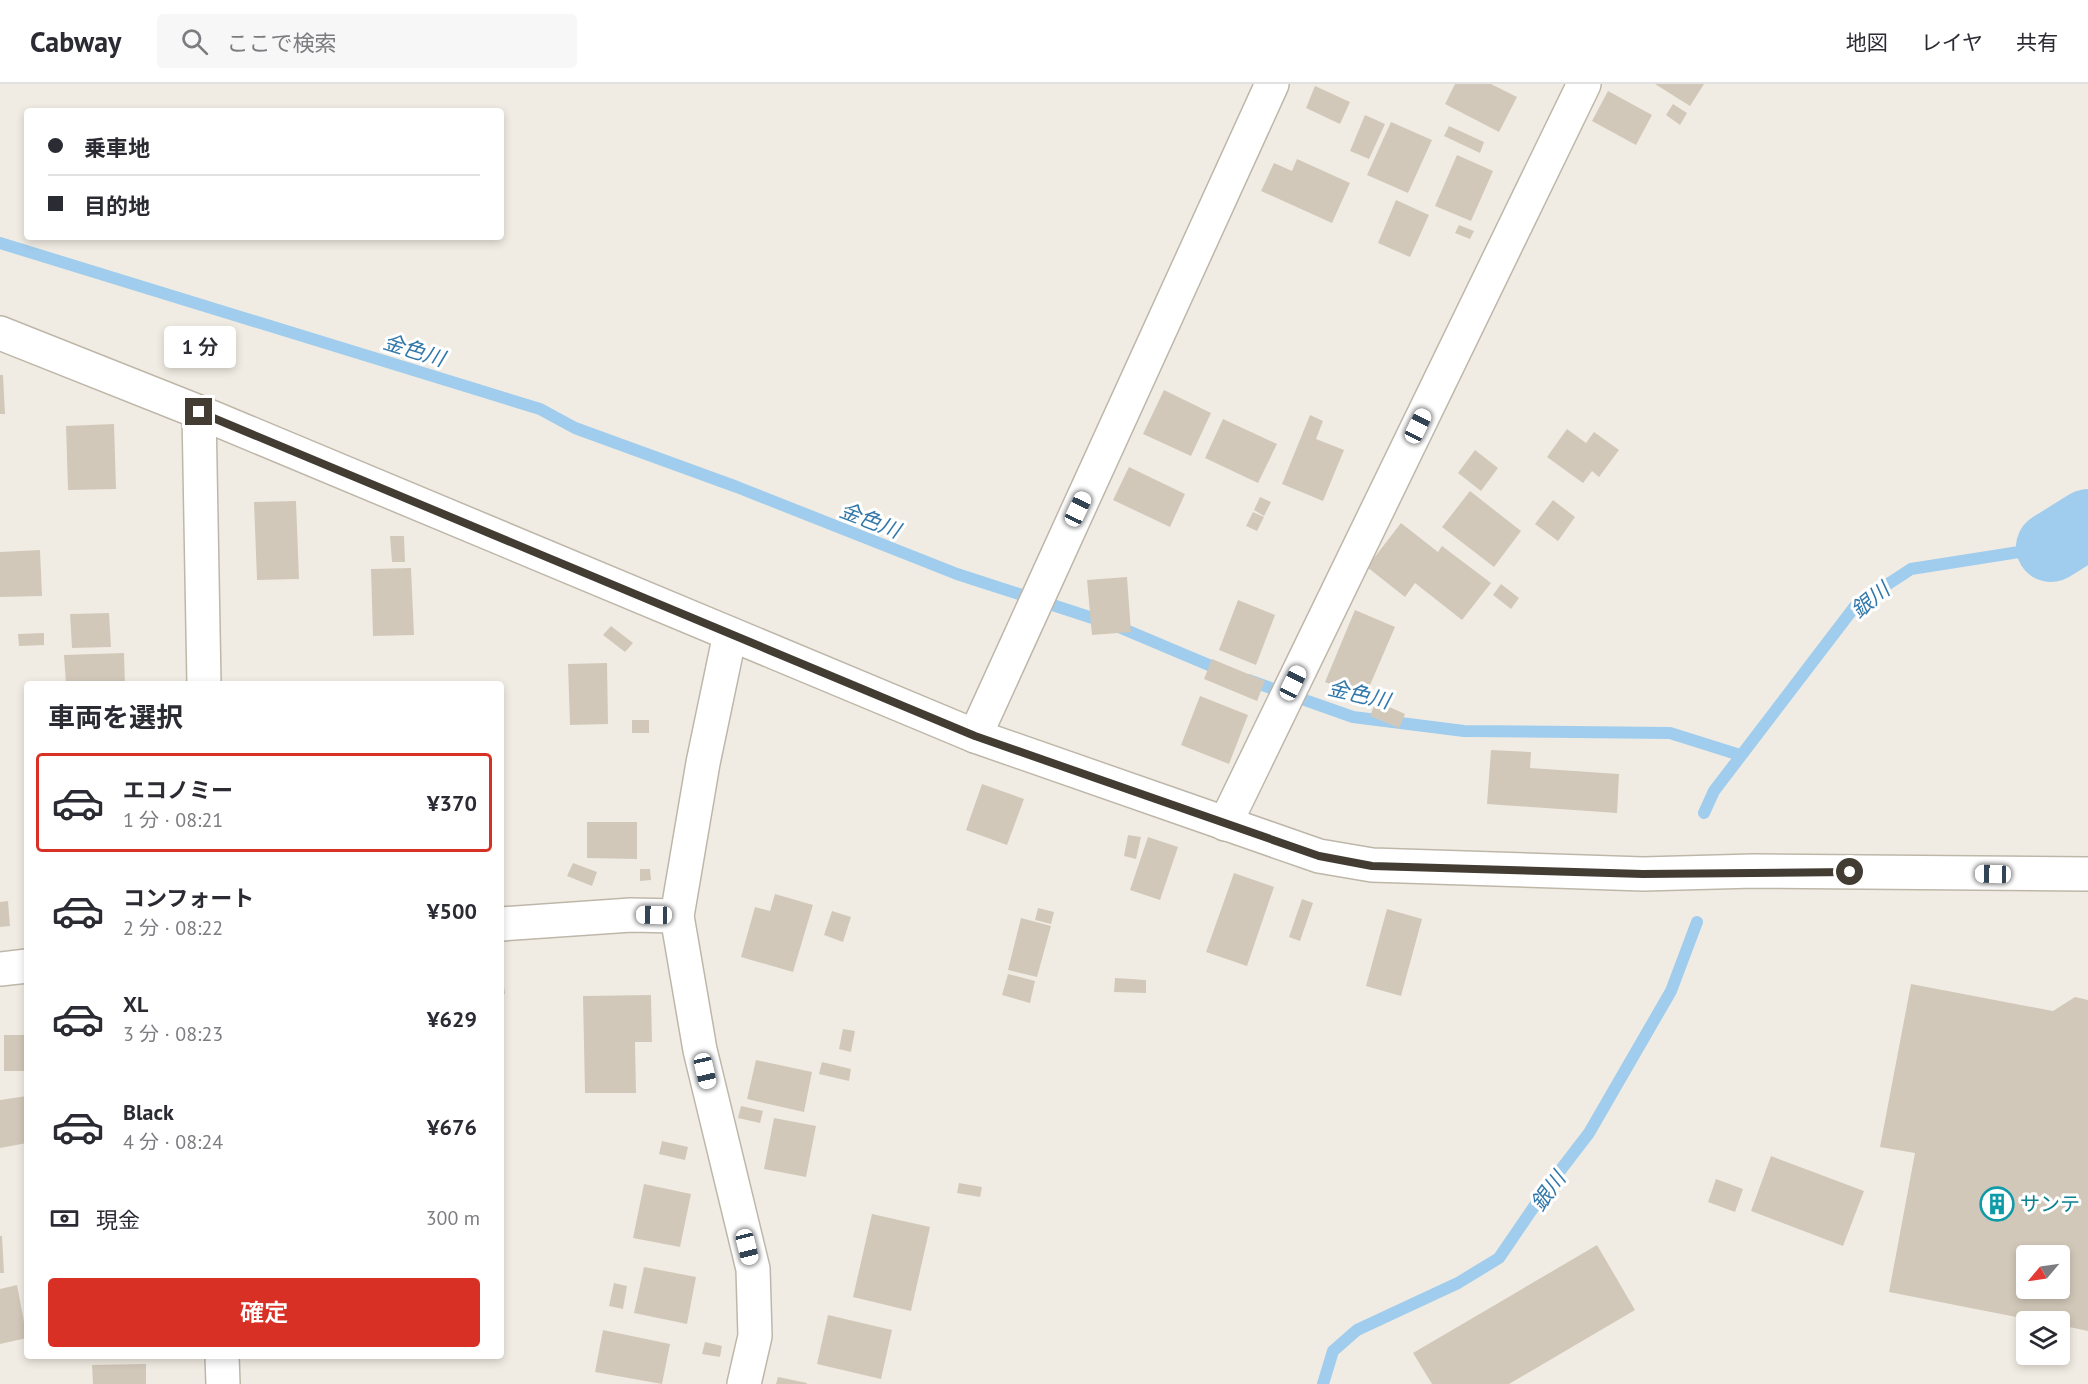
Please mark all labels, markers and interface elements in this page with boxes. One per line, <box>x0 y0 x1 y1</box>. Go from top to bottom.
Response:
search box <box>157 14 577 68</box>
text: Cabway <box>30 23 121 60</box>
icon: search <box>178 25 211 58</box>
text: ここで検索 <box>226 29 336 57</box>
text: 地図 <box>1846 29 1888 56</box>
text: レイヤ <box>1921 29 1983 56</box>
text: 共有 <box>2016 29 2058 56</box>
text: 乗車地 <box>84 134 150 162</box>
text: 目的地 <box>84 192 150 220</box>
callout: 1 分 <box>163 325 235 367</box>
water label: 金色川 <box>380 328 450 373</box>
text: 1 分 <box>182 334 218 360</box>
route end <box>185 398 212 425</box>
car <box>1402 406 1434 446</box>
car <box>1062 489 1094 529</box>
water label: 金色川 <box>836 496 906 545</box>
water label: 銀川 <box>1845 575 1896 624</box>
car <box>1277 663 1309 703</box>
water label: 金色川 <box>1325 674 1395 715</box>
text: 車両を選択 <box>48 700 183 734</box>
icon: car <box>51 776 105 830</box>
text: エコノミー <box>123 776 233 804</box>
text: ¥370 <box>427 789 477 817</box>
text: 1 分 · 08:21 <box>123 807 223 833</box>
route start <box>1836 858 1863 885</box>
car <box>1975 865 2011 883</box>
icon: car <box>51 884 105 938</box>
text: コンフォート <box>123 884 254 912</box>
text: ¥500 <box>427 897 477 925</box>
car <box>636 906 672 924</box>
text: 2 分 · 08:22 <box>123 915 223 941</box>
text: XL <box>123 990 148 1018</box>
icon: car <box>51 992 105 1046</box>
text: ¥629 <box>427 1005 477 1033</box>
text: 3 分 · 08:23 <box>123 1021 223 1047</box>
car <box>692 1051 718 1091</box>
text: Black <box>123 1098 174 1126</box>
icon: car <box>51 1100 105 1154</box>
text: ¥676 <box>427 1113 477 1141</box>
text: 4 分 · 08:24 <box>123 1129 223 1155</box>
water label: 銀川 <box>1525 1164 1572 1216</box>
building icon: サンテ <box>1979 1186 2015 1222</box>
place label: サンテ <box>2020 1191 2080 1217</box>
icon: cash <box>48 1202 81 1235</box>
text: 300 m <box>426 1205 480 1231</box>
text: 現金 <box>96 1206 140 1234</box>
car <box>734 1227 760 1267</box>
north arrow <box>2016 1245 2070 1299</box>
map controls <box>2016 1245 2070 1365</box>
button: 確定 <box>48 1278 480 1347</box>
button: layers <box>2016 1311 2070 1365</box>

